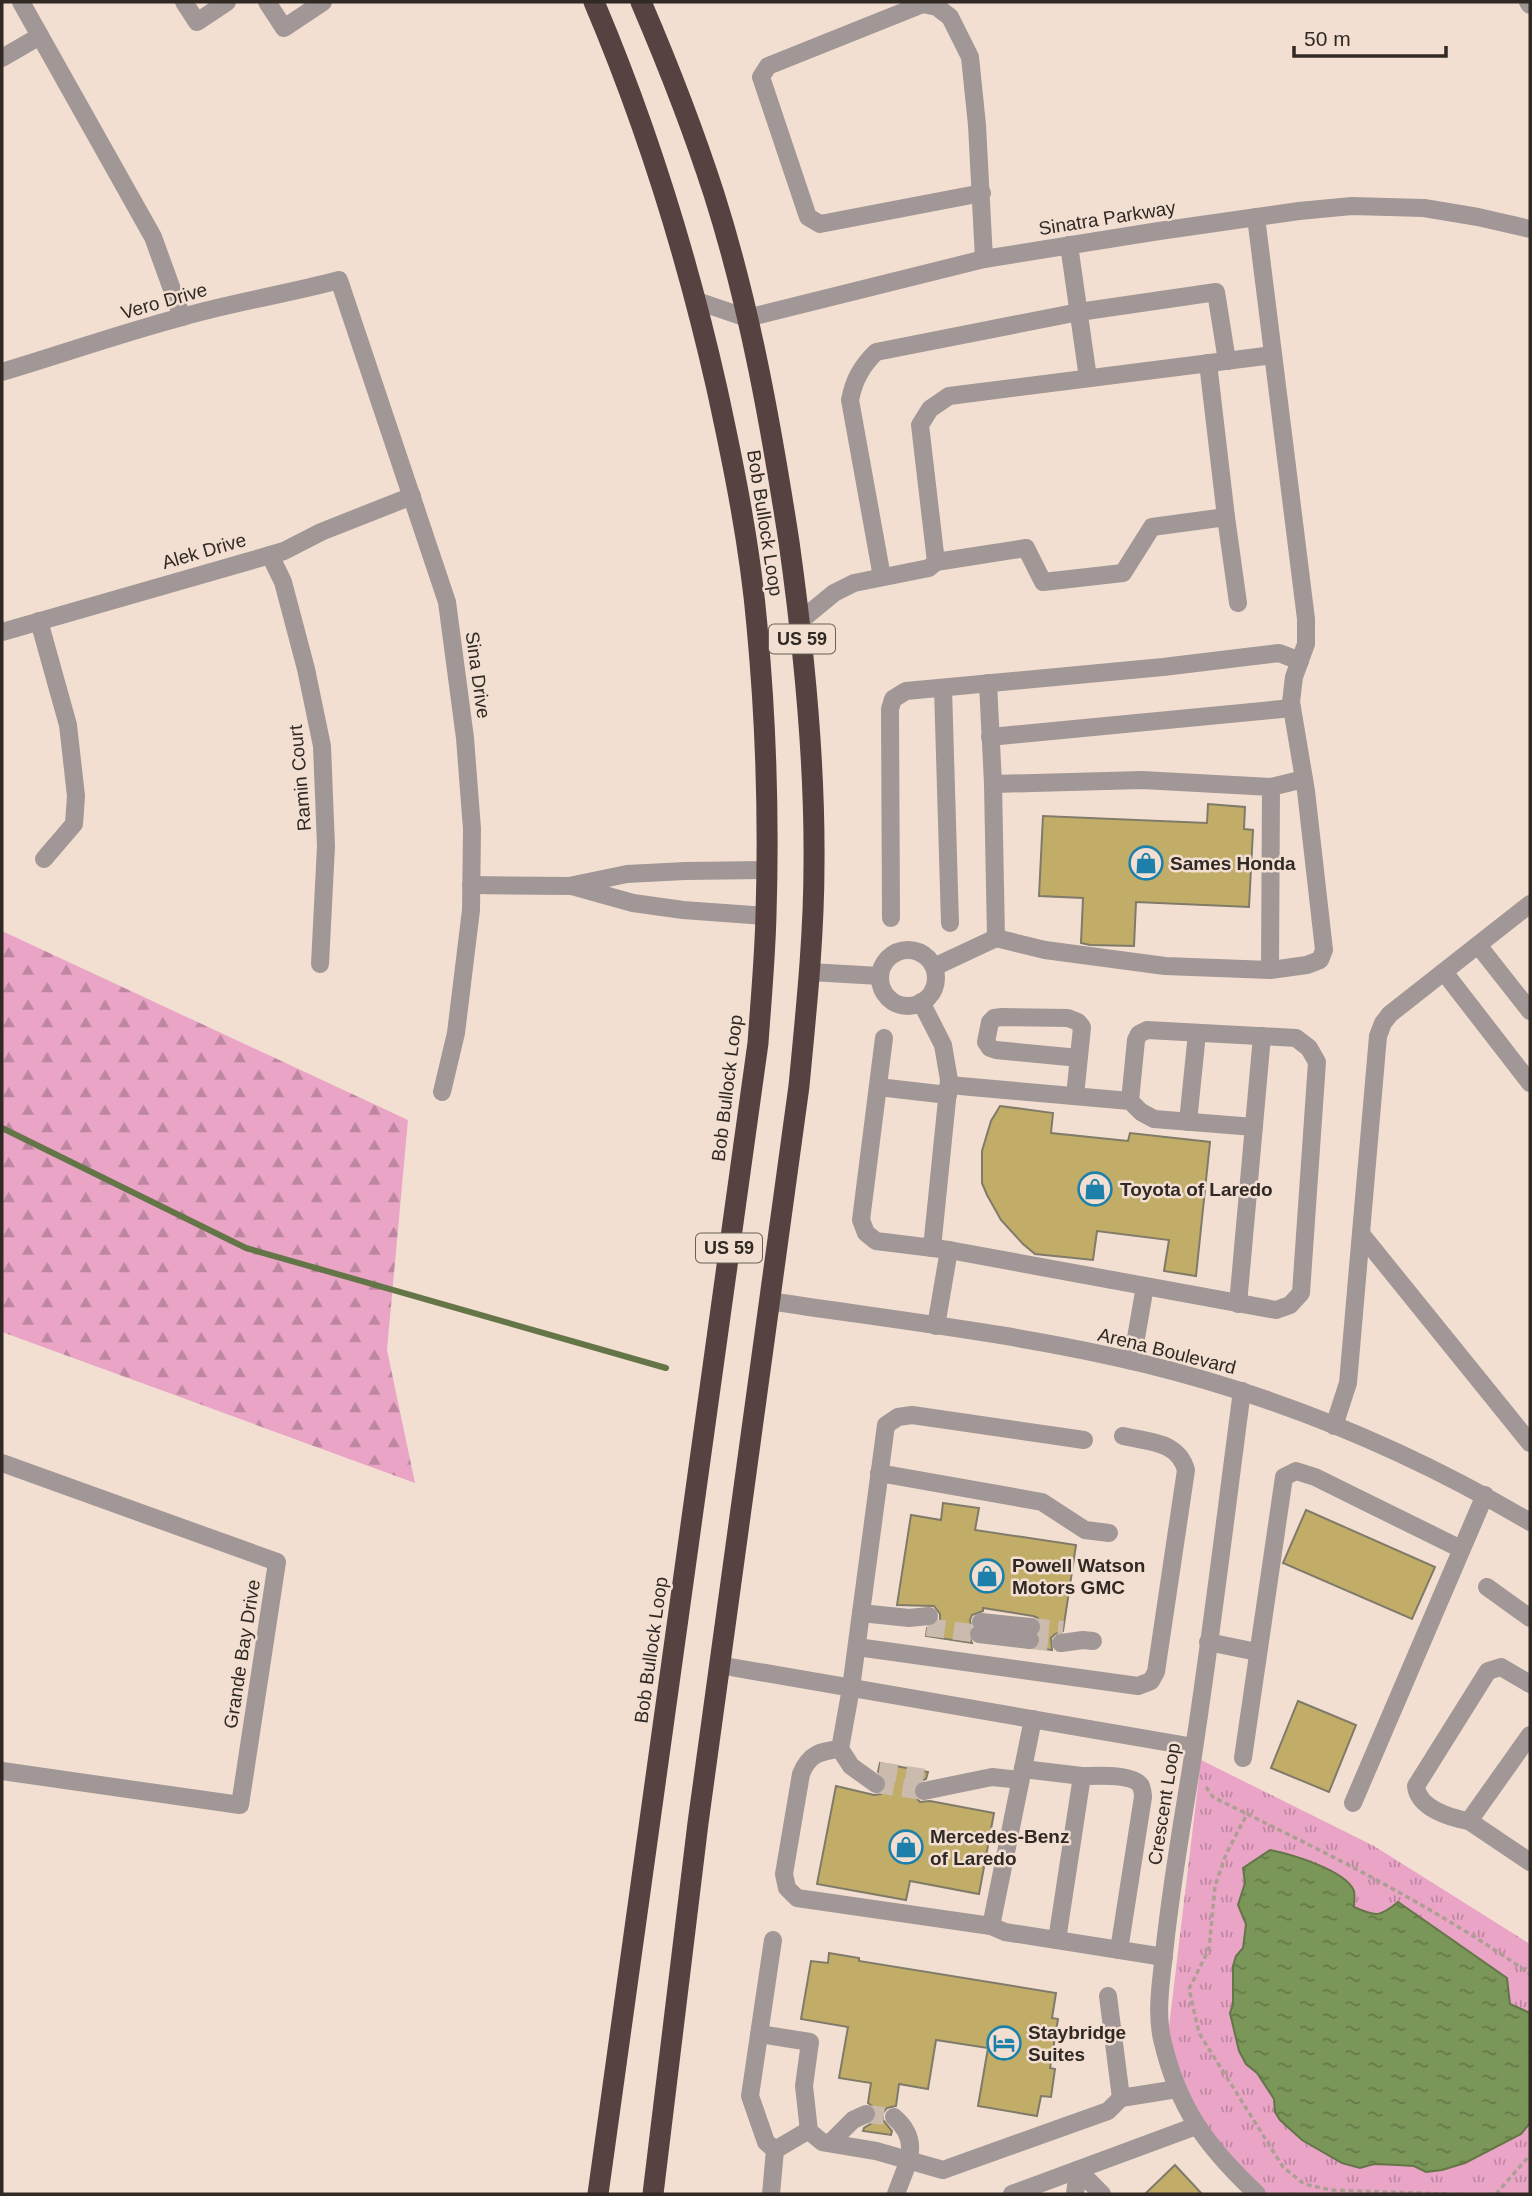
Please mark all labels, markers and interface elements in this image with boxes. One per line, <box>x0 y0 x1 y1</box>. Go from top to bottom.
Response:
scale bar <box>1294 14 1446 58</box>
text: 50 m <box>1304 27 1351 50</box>
street label: Sinatra Parkway <box>1037 197 1177 239</box>
street label: Vero Drive <box>118 279 210 323</box>
street label: Bob Bullock Loop <box>743 448 787 598</box>
street label: Alek Drive <box>159 529 249 573</box>
road number: US 59 <box>769 624 835 654</box>
street label: Sina Drive <box>462 630 494 720</box>
street label: Ramin Court <box>285 723 315 832</box>
shop icon: Sames Honda <box>1127 844 1165 882</box>
place label: Sames Honda <box>1170 853 1296 874</box>
street label: Bob Bullock Loop <box>708 1013 746 1163</box>
shop icon: Toyota of Laredo <box>1076 1170 1114 1208</box>
place label: Toyota of Laredo <box>1120 1179 1273 1200</box>
road number: US 59 <box>696 1233 762 1262</box>
street label: Arena Boulevard <box>1096 1324 1238 1378</box>
place label: Powell Watson Motors GMC <box>1012 1555 1145 1598</box>
shop icon: Powell Watson Motors GMC <box>968 1557 1006 1595</box>
street label: Bob Bullock Loop <box>630 1575 672 1725</box>
street label: Grande Bay Drive <box>220 1578 264 1730</box>
street label: Crescent Loop <box>1144 1741 1184 1867</box>
place label: Mercedes-Benz of Laredo <box>930 1826 1069 1869</box>
shop icon: Mercedes-Benz of Laredo <box>887 1828 925 1866</box>
place label: Staybridge Suites <box>1028 2022 1126 2065</box>
hotel icon: Staybridge Suites <box>985 2024 1023 2062</box>

